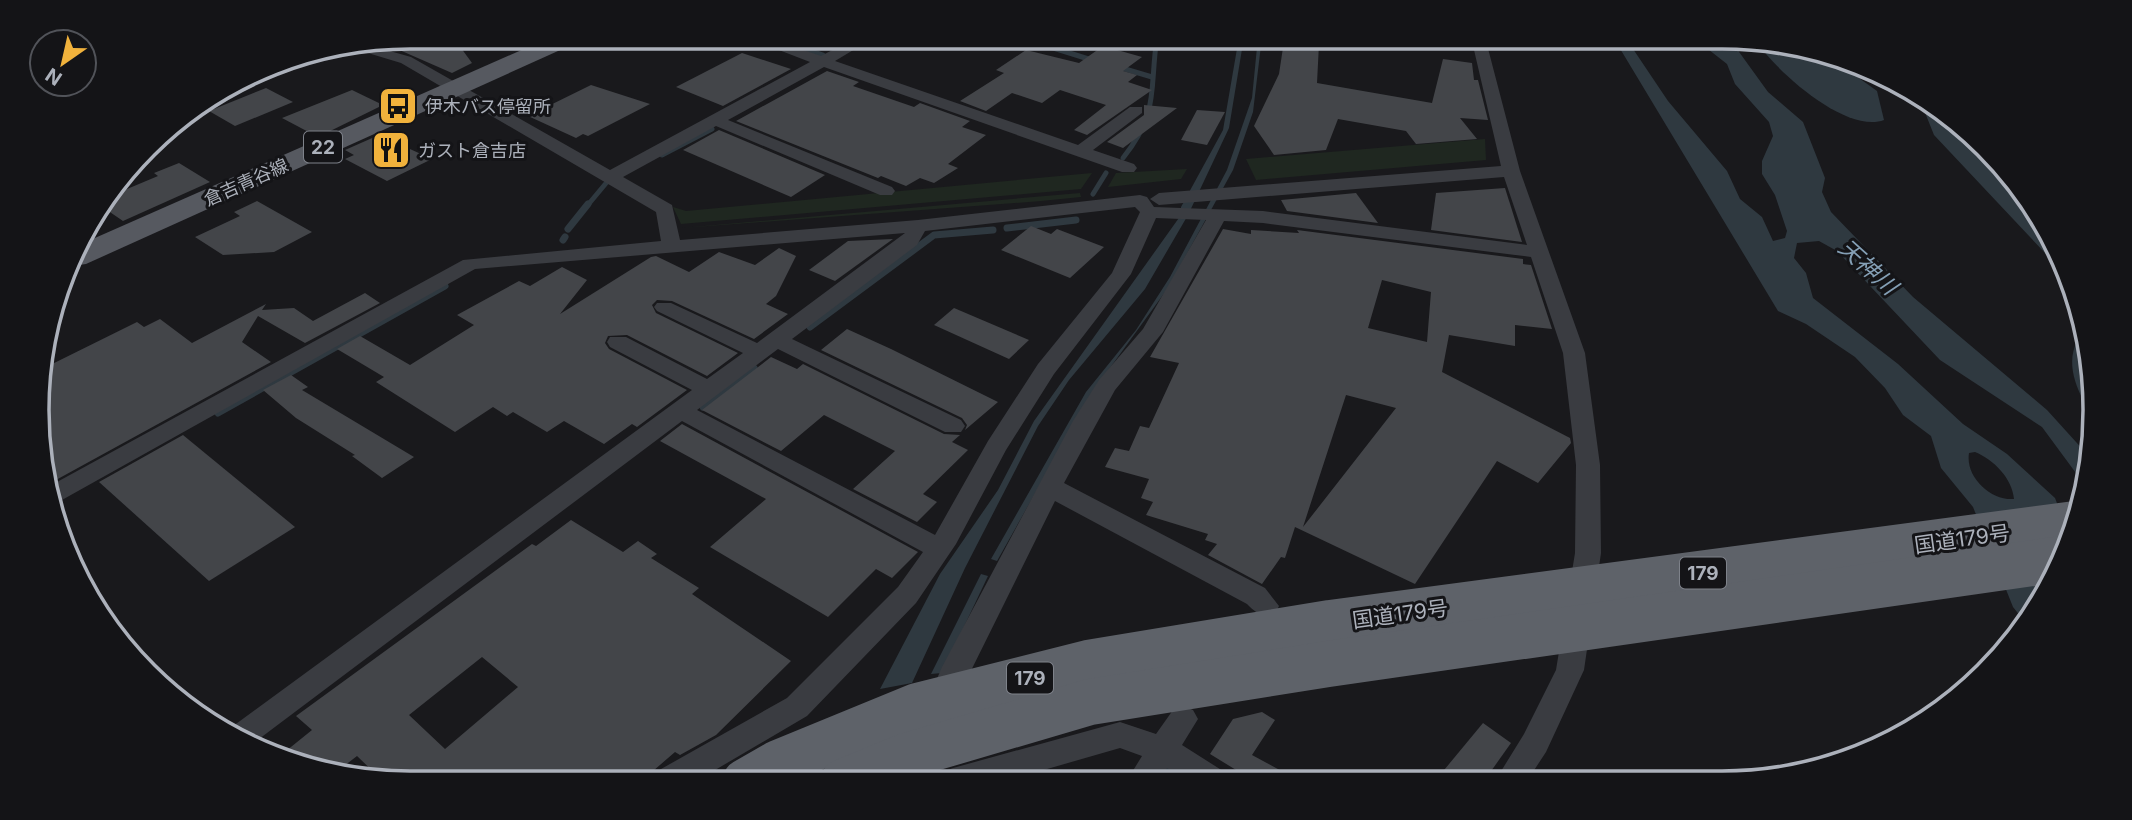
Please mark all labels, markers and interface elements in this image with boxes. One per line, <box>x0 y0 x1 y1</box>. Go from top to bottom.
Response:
north arrow <box>28 28 98 98</box>
text: N <box>41 63 66 90</box>
bus stop icon: 伊木バス停留所 <box>377 85 419 127</box>
place label: 伊木バス停留所 <box>425 96 551 117</box>
restaurant icon: ガスト倉吉店 <box>370 129 412 171</box>
road number: 22 <box>304 132 342 162</box>
place label: ガスト倉吉店 <box>418 140 526 161</box>
street label: 倉吉青谷線 <box>201 154 291 210</box>
water label: 天神川 <box>1833 234 1905 302</box>
street label: 国道179号 <box>1913 520 2011 558</box>
road number: 179 <box>1680 558 1726 588</box>
street label: 国道179号 <box>1351 595 1449 633</box>
road number: 179 <box>1007 663 1053 694</box>

